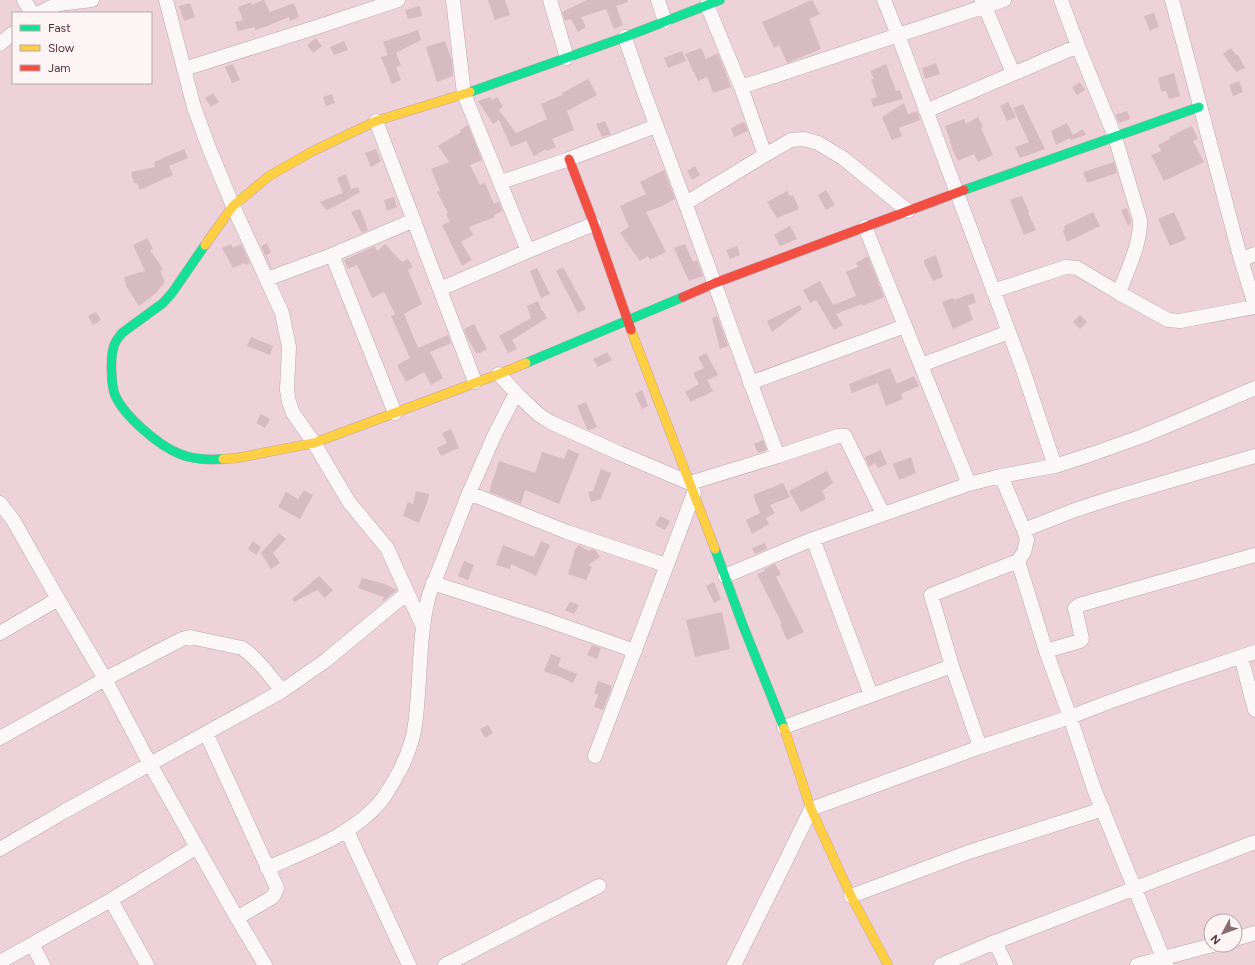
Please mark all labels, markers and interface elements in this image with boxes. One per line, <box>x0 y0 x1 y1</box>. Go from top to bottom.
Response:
legend <box>12 12 152 84</box>
text: Fast <box>48 21 71 35</box>
text: Slow <box>48 41 75 55</box>
text: Jam <box>48 61 71 75</box>
north arrow <box>1203 913 1243 953</box>
text: N <box>1208 932 1224 947</box>

